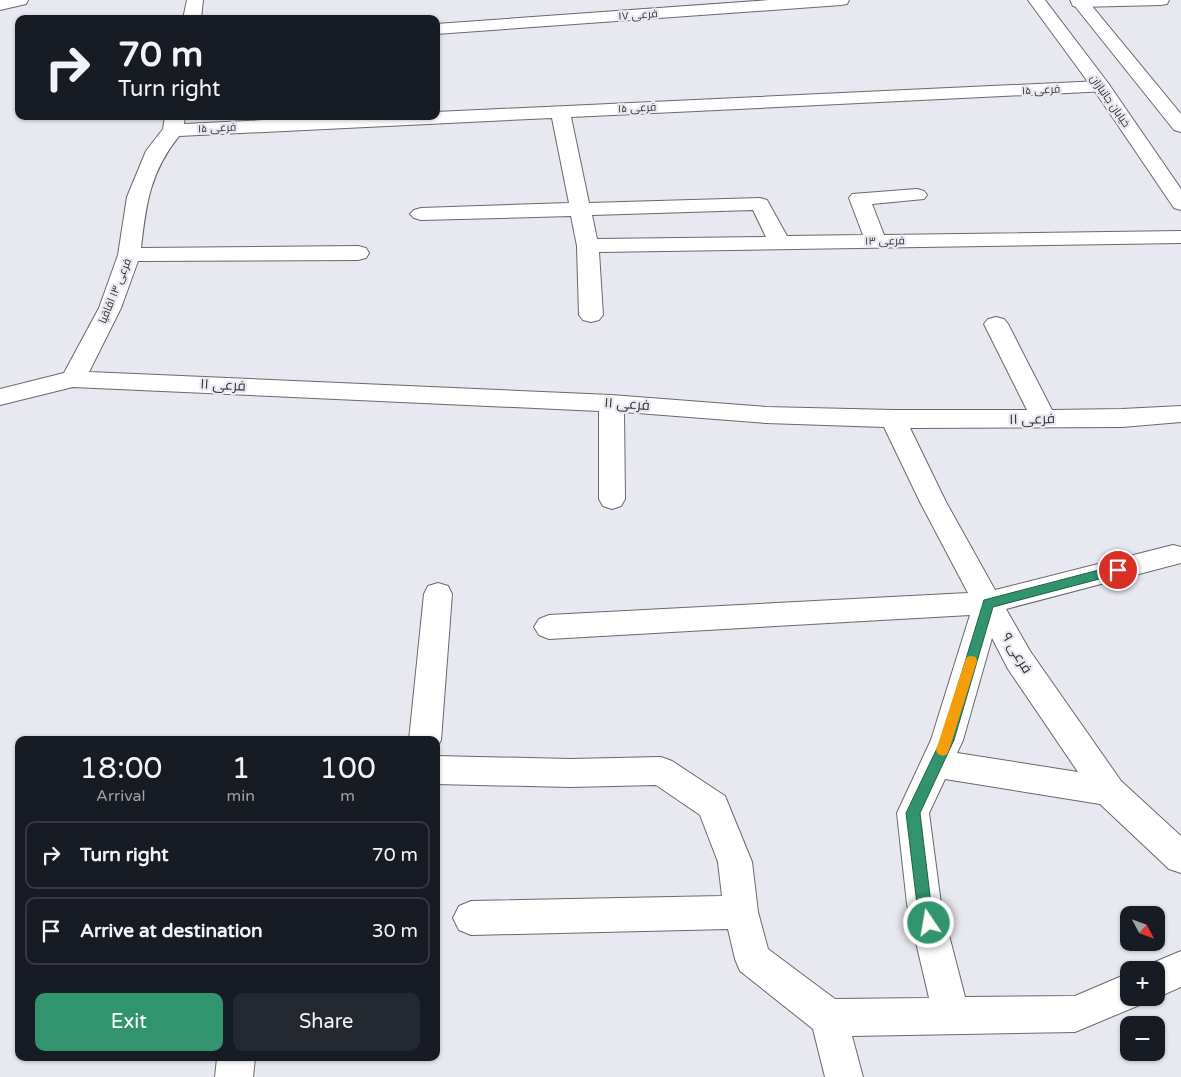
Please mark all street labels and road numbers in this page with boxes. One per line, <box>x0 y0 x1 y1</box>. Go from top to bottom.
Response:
street label: فرعی ۱۷ <box>618 7 658 23</box>
street label: خیابان جانبازان <box>1087 72 1133 130</box>
street label: فرعی ۱۵ <box>1021 83 1061 97</box>
street label: فرعی ۱۵ <box>617 101 657 115</box>
street label: فرعی ۱۵ <box>197 121 237 135</box>
street label: فرعی ۱۳ <box>865 234 905 248</box>
street label: فرعی ۱۳ اقاقیا <box>96 257 134 325</box>
street label: فرعی ۱۱ <box>200 375 246 395</box>
street label: فرعی ۱۱ <box>604 394 650 414</box>
street label: فرعی ۱۱ <box>1009 410 1055 428</box>
street label: فرعی ۹ <box>998 630 1036 676</box>

